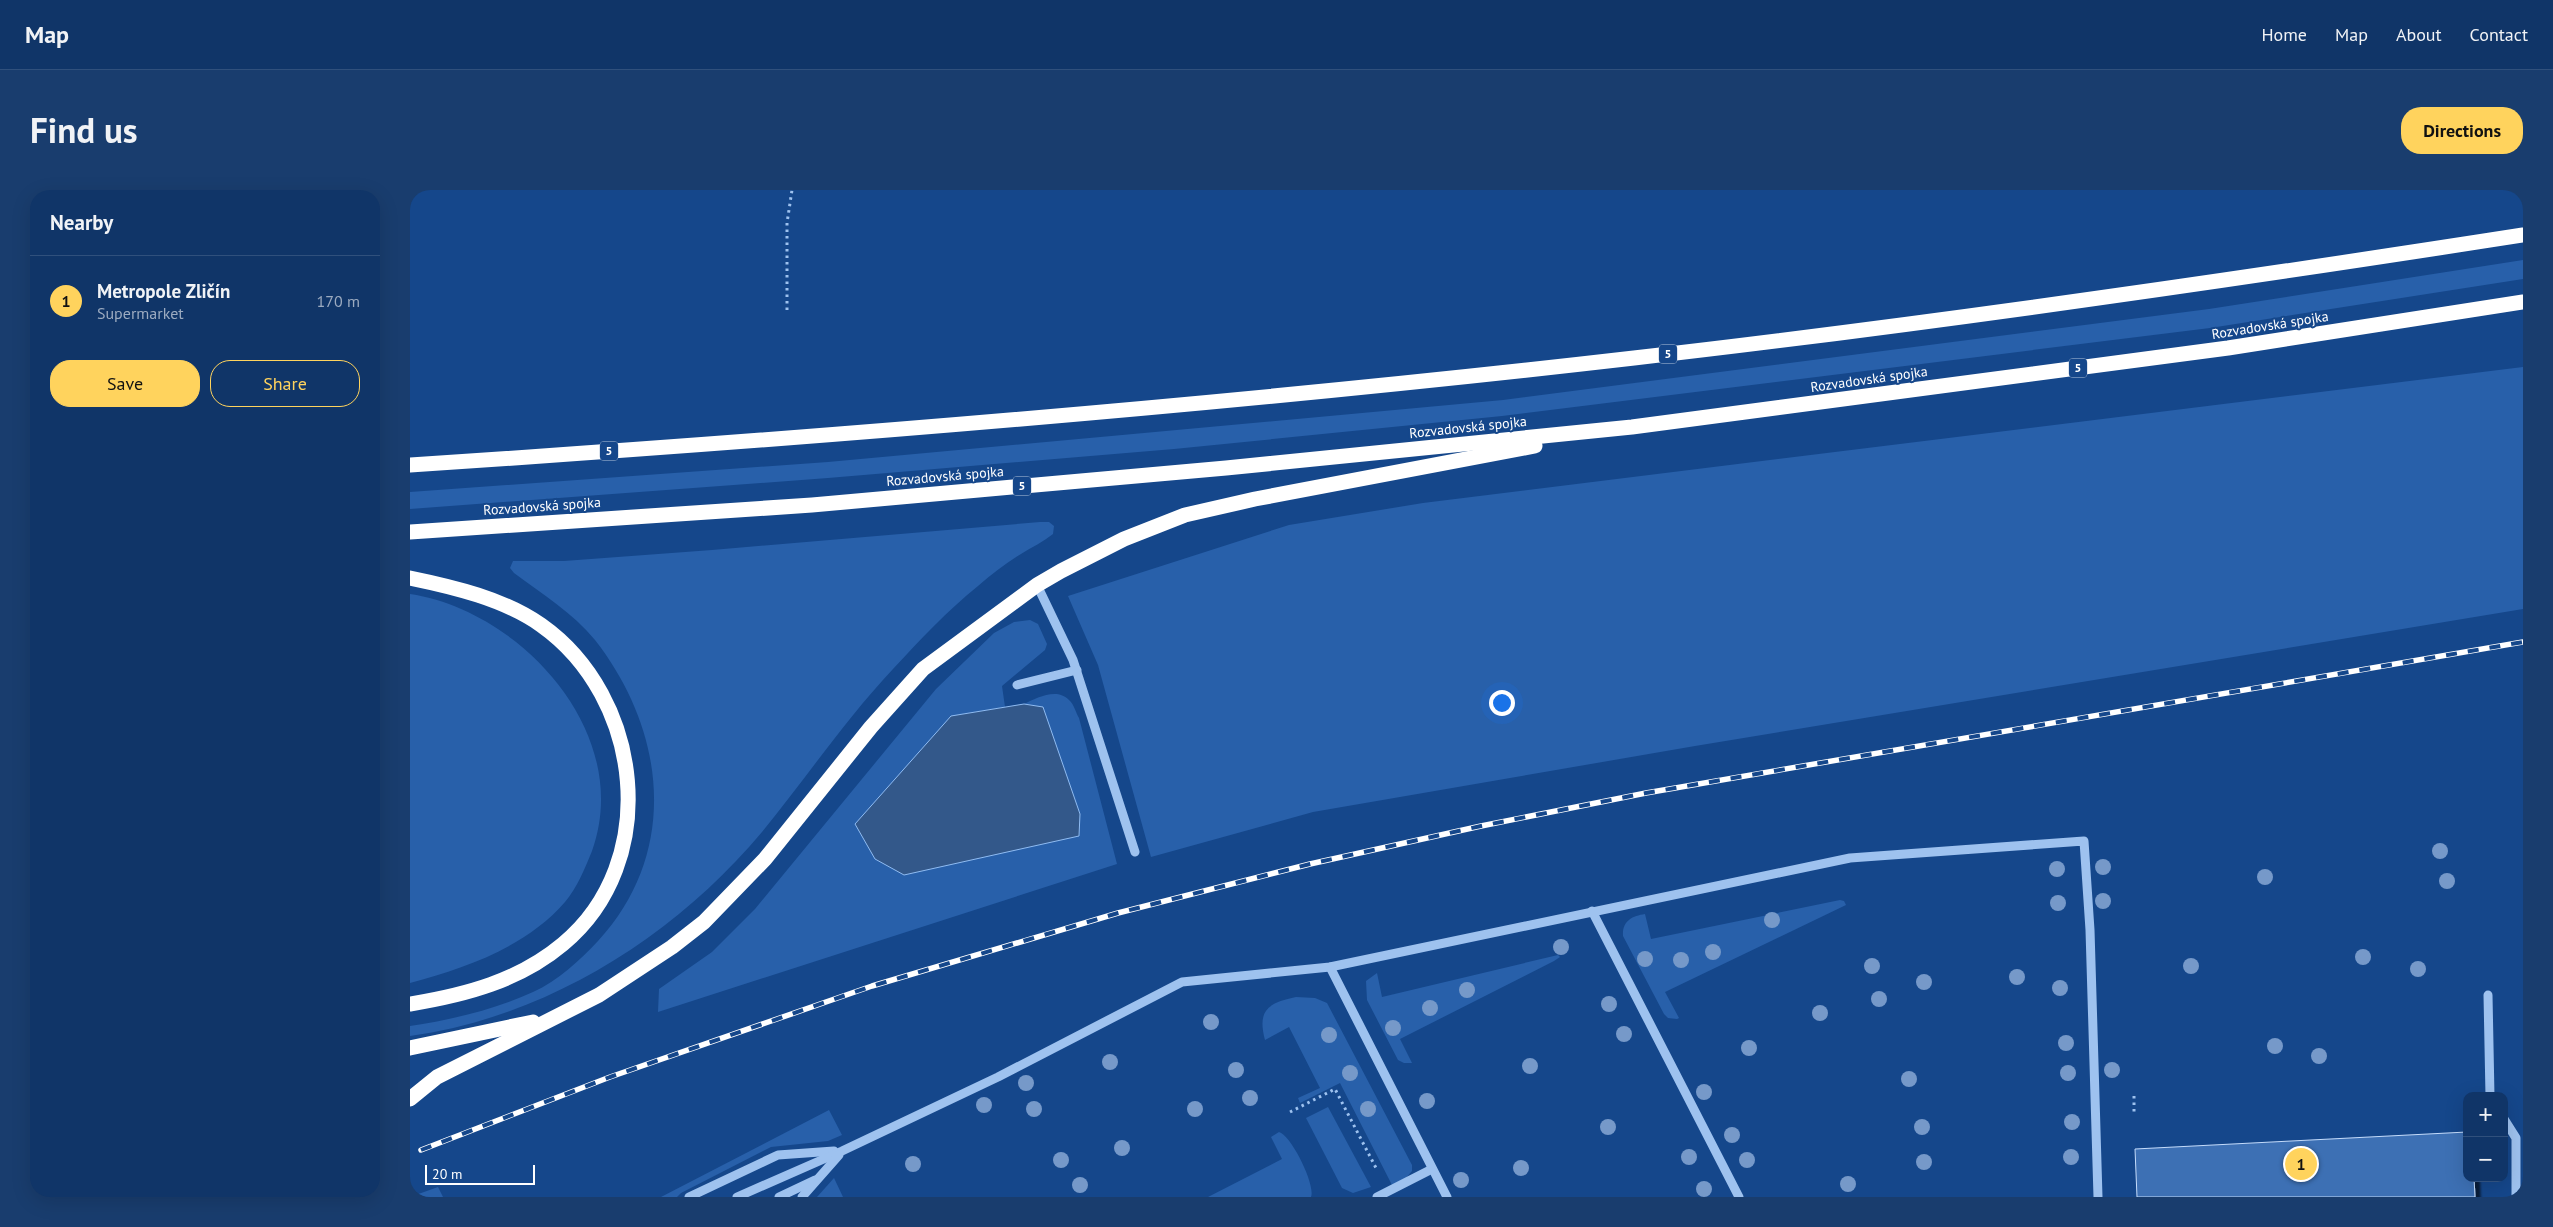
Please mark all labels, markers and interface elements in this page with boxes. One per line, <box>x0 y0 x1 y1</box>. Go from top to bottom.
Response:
text: Map <box>25 19 69 50</box>
text: Home <box>2261 23 2307 46</box>
text: Map <box>2335 23 2368 46</box>
text: About <box>2396 23 2442 46</box>
text: Contact <box>2470 23 2528 46</box>
text: Find us <box>30 107 138 153</box>
button: Directions <box>2401 107 2523 154</box>
text: Nearby <box>50 209 113 236</box>
text: Metropole Zličín <box>97 279 230 303</box>
text: 1 <box>61 291 71 311</box>
text: 170 m <box>317 291 360 311</box>
text: Supermarket <box>97 303 184 323</box>
street label: Rozvadovská spojka <box>2210 307 2330 343</box>
road number: 5 <box>1659 344 1677 363</box>
road number: 5 <box>2069 358 2087 378</box>
button: Save <box>50 360 200 407</box>
button: Share <box>210 360 360 407</box>
street label: Rozvadovská spojka <box>1809 362 1929 396</box>
street label: Rozvadovská spojka <box>1408 412 1528 442</box>
road number: 5 <box>600 442 618 460</box>
street label: Rozvadovská spojka <box>885 462 1005 490</box>
road number: 5 <box>1013 476 1031 496</box>
street label: Rozvadovská spojka <box>483 493 602 519</box>
your location <box>1489 690 1515 716</box>
map controls <box>2463 1092 2508 1182</box>
button: + <box>2463 1092 2508 1137</box>
button: − <box>2463 1137 2508 1182</box>
pin: 1 <box>2285 1145 2317 1183</box>
scale bar <box>425 1162 535 1185</box>
text: 20 m <box>432 1165 462 1183</box>

